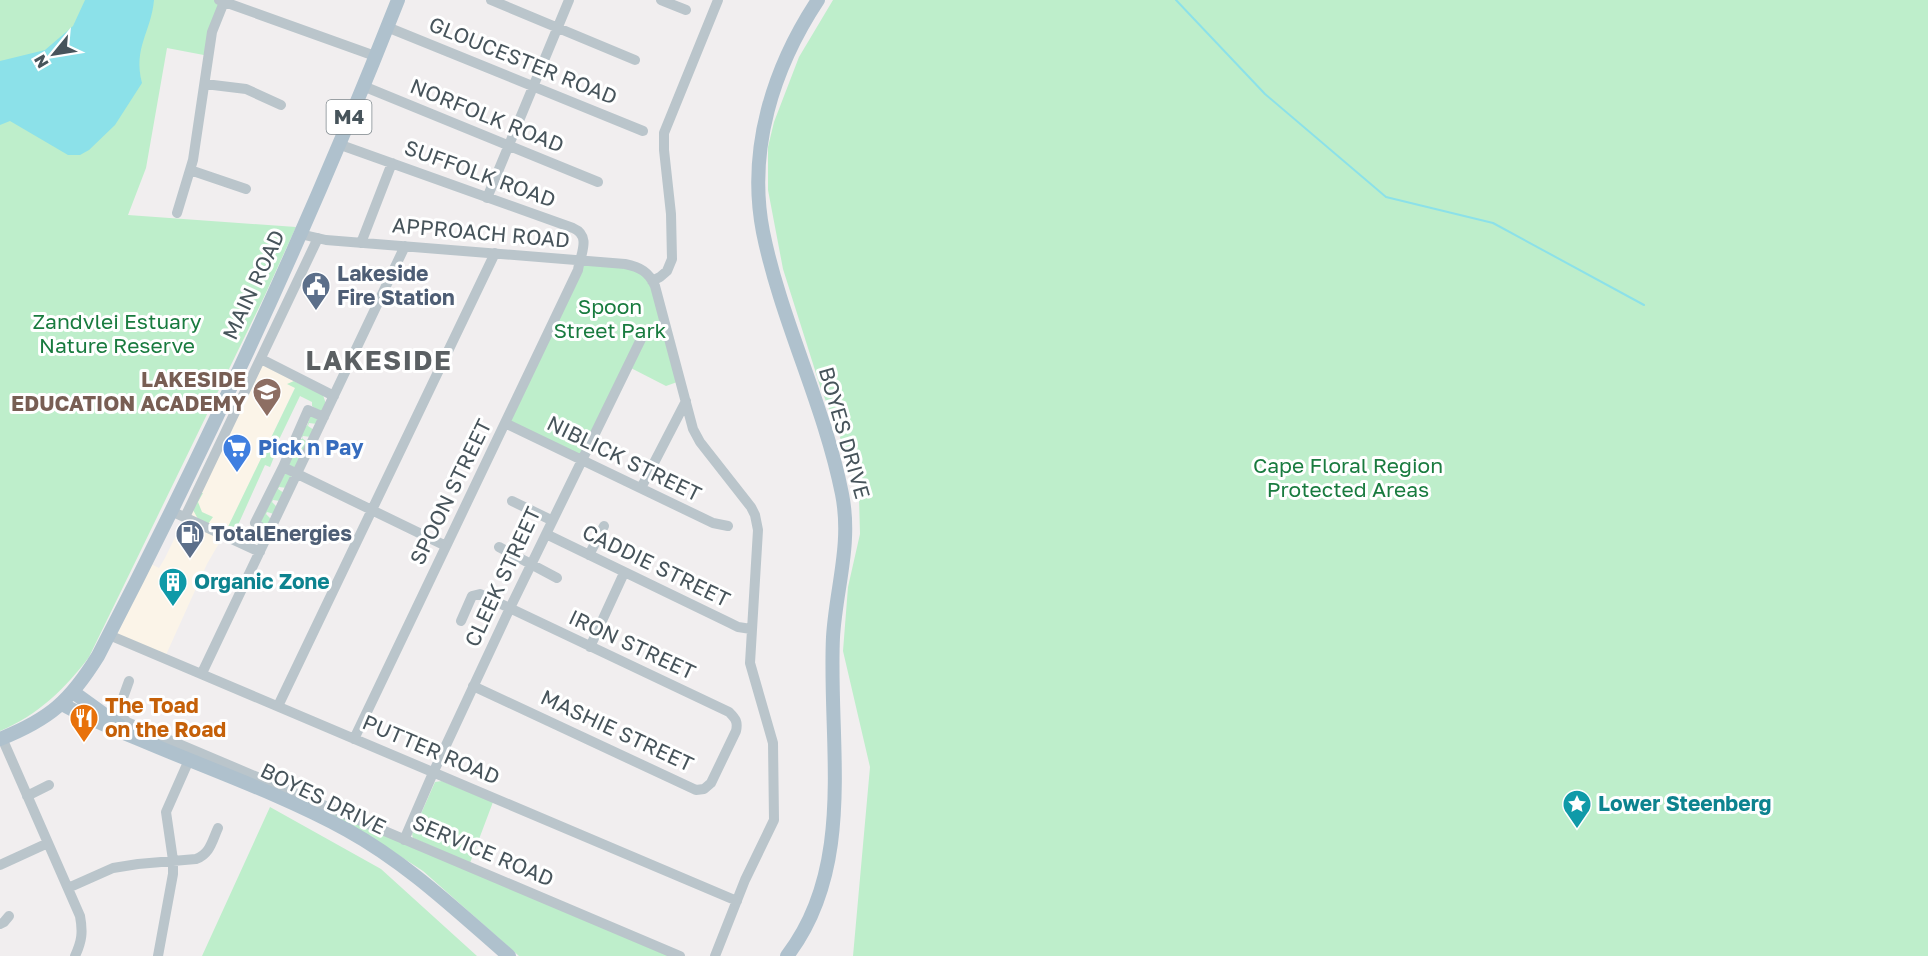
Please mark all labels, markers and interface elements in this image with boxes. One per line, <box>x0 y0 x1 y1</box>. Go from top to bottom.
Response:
street label: GLOUCESTER ROAD <box>425 10 621 110</box>
north arrow <box>24 24 84 84</box>
text: N <box>29 51 53 72</box>
street label: NORFOLK ROAD <box>407 72 568 158</box>
road number: M4 <box>326 100 372 134</box>
street label: SUFFOLK ROAD <box>401 134 560 212</box>
street label: APPROACH ROAD <box>391 211 571 253</box>
street label: MAIN ROAD <box>216 226 290 344</box>
place label: Lakeside Fire Station <box>337 260 455 310</box>
public building icon: Lakeside Fire Station <box>300 270 332 312</box>
park label: Spoon Street Park <box>554 293 667 343</box>
park label: Zandvlei Estuary Nature Reserve <box>32 308 202 358</box>
district label: LAKESIDE <box>306 344 452 376</box>
street label: BOYES DRIVE <box>814 364 876 502</box>
place label: LAKESIDE EDUCATION ACADEMY <box>11 366 246 416</box>
school or university icon: LAKESIDE EDUCATION ACADEMY <box>251 376 283 418</box>
street label: NIBLICK STREET <box>543 409 706 507</box>
street label: SPOON STREET <box>404 414 497 569</box>
supermarket icon: Pick n Pay <box>221 432 253 474</box>
place label: Pick n Pay <box>258 434 364 460</box>
park label: Cape Floral Region Protected Areas <box>1253 452 1443 502</box>
street label: CLEEK STREET <box>458 503 546 650</box>
fuel station icon: TotalEnergies <box>174 518 206 560</box>
street label: CADDIE STREET <box>578 518 735 612</box>
place label: TotalEnergies <box>211 520 352 546</box>
building icon: Organic Zone <box>157 566 189 608</box>
place label: Organic Zone <box>194 568 330 594</box>
street label: IRON STREET <box>565 603 700 685</box>
street label: MASHIE STREET <box>537 683 698 777</box>
place label: The Toad on the Road <box>105 692 226 742</box>
restaurant icon: The Toad on the Road <box>68 702 100 744</box>
street label: PUTTER ROAD <box>359 708 504 790</box>
street label: BOYES DRIVE <box>256 757 390 840</box>
place icon: Lower Steenberg <box>1561 788 1593 830</box>
place label: Lower Steenberg <box>1598 790 1771 816</box>
street label: SERVICE ROAD <box>409 809 558 892</box>

